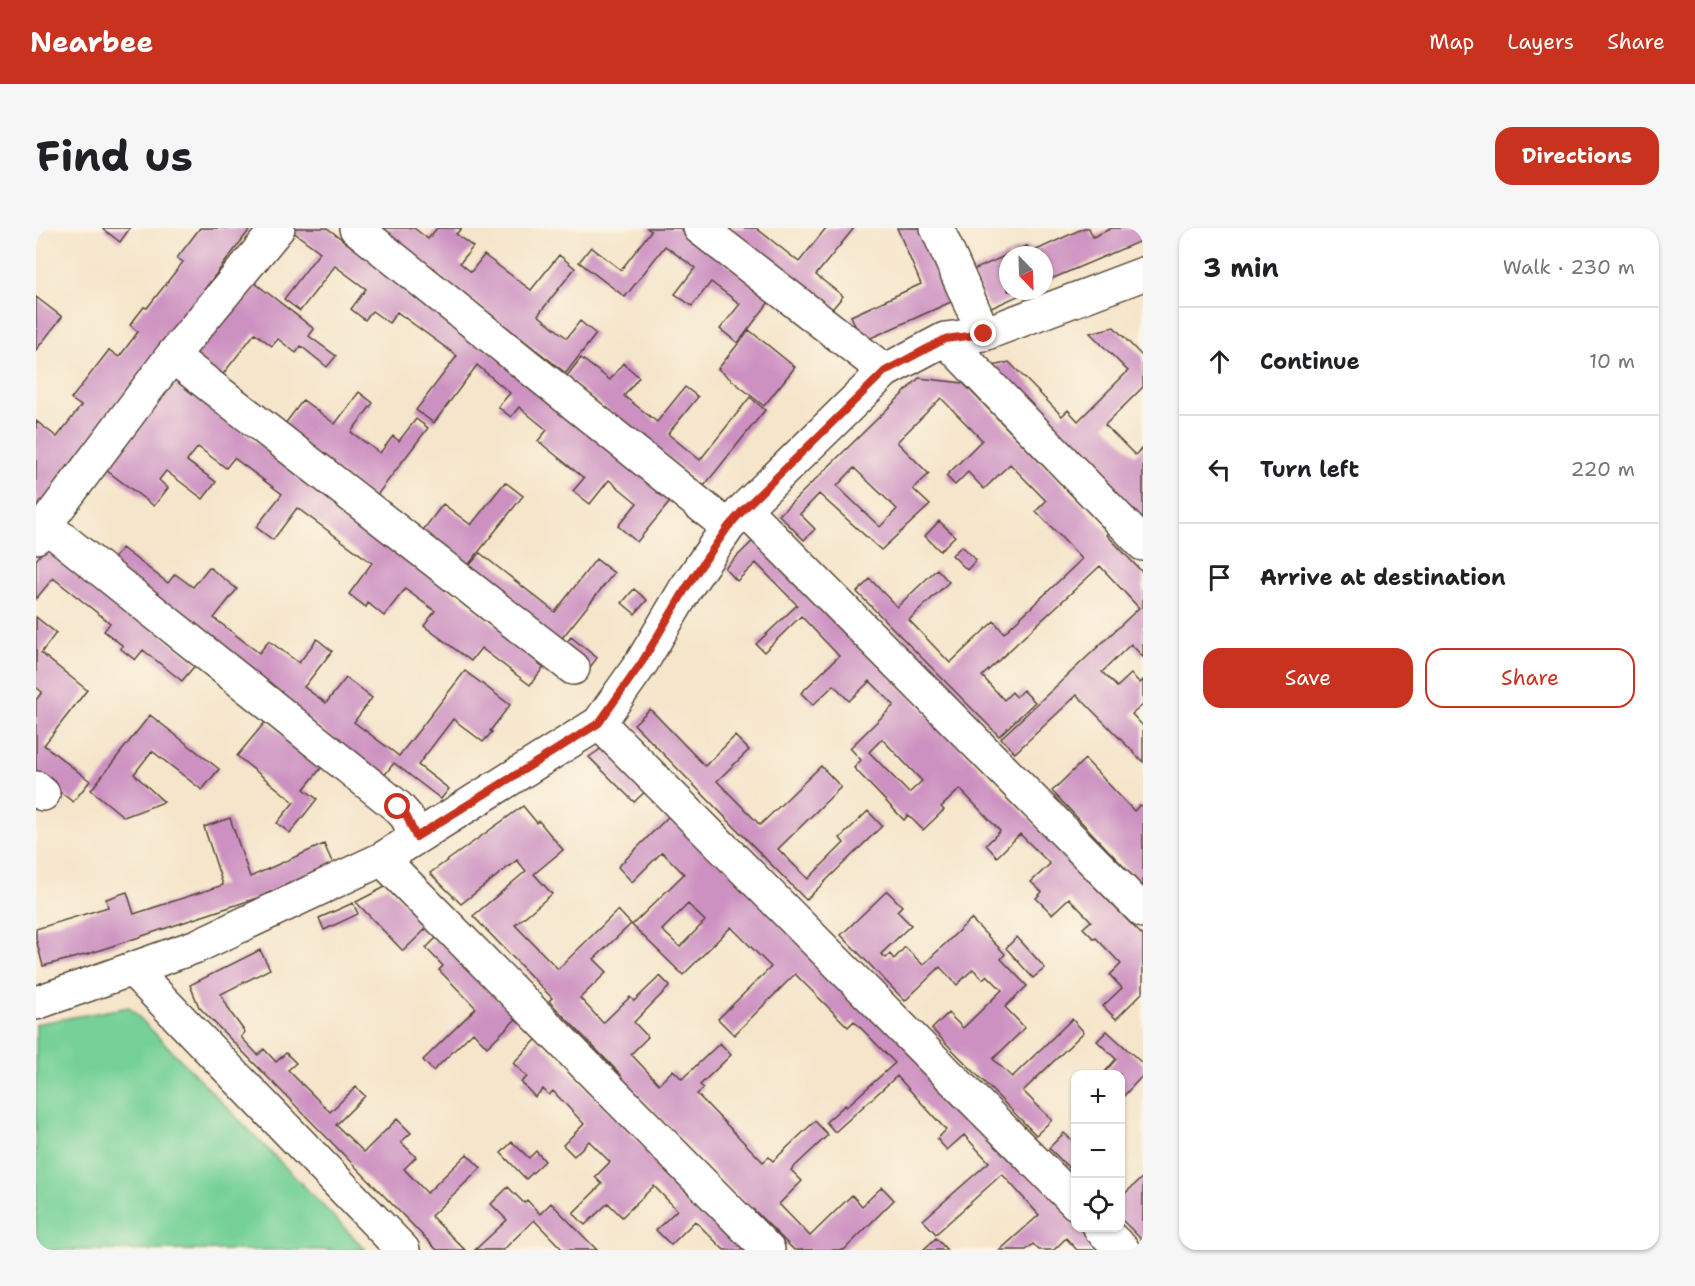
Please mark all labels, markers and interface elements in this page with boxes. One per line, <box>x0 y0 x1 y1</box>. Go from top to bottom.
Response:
text: Nearbee <box>30 23 153 61</box>
text: Map <box>1429 28 1474 56</box>
text: Layers <box>1507 28 1574 56</box>
text: Share <box>1607 28 1665 56</box>
button: Directions <box>1495 127 1659 185</box>
text: Find us <box>36 128 193 184</box>
north arrow <box>999 246 1053 300</box>
text: 3 min <box>1203 250 1279 285</box>
text: Walk · 230 m <box>1503 254 1635 280</box>
route end <box>970 320 996 346</box>
icon: ahead <box>1203 345 1236 378</box>
text: Continue <box>1260 347 1360 376</box>
text: 10 m <box>1589 348 1635 374</box>
icon: left <box>1203 453 1236 486</box>
text: Turn left <box>1260 455 1359 484</box>
text: 220 m <box>1571 456 1635 482</box>
icon: arrive <box>1203 561 1236 594</box>
text: Arrive at destination <box>1260 563 1506 592</box>
button: Save <box>1203 648 1413 708</box>
button: Share <box>1425 648 1635 708</box>
route start <box>384 793 410 819</box>
map controls <box>1071 1070 1125 1232</box>
button: + <box>1071 1070 1125 1124</box>
button: − <box>1071 1124 1125 1178</box>
button: locate <box>1071 1178 1125 1232</box>

